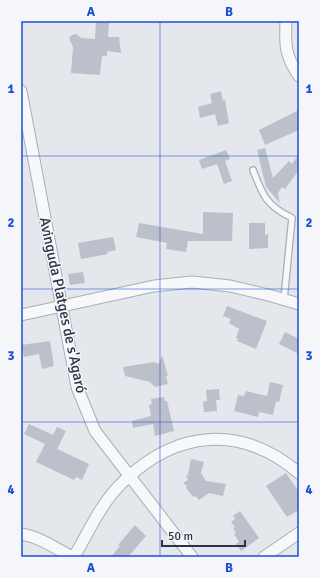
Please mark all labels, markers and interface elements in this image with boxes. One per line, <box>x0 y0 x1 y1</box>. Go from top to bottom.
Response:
text: A <box>87 4 96 20</box>
text: B <box>225 4 233 20</box>
text: 1 <box>7 81 15 97</box>
text: 1 <box>305 81 313 97</box>
text: 2 <box>7 215 15 231</box>
street label: Avinguda Platges de s'Agaró <box>36 215 91 395</box>
text: 2 <box>305 215 313 231</box>
text: 3 <box>7 348 15 364</box>
text: 3 <box>305 348 313 364</box>
text: 4 <box>7 482 15 498</box>
text: 4 <box>305 482 313 498</box>
scale bar <box>162 522 245 548</box>
text: 50 m <box>168 529 193 544</box>
text: A <box>87 560 96 576</box>
text: B <box>225 560 233 576</box>

